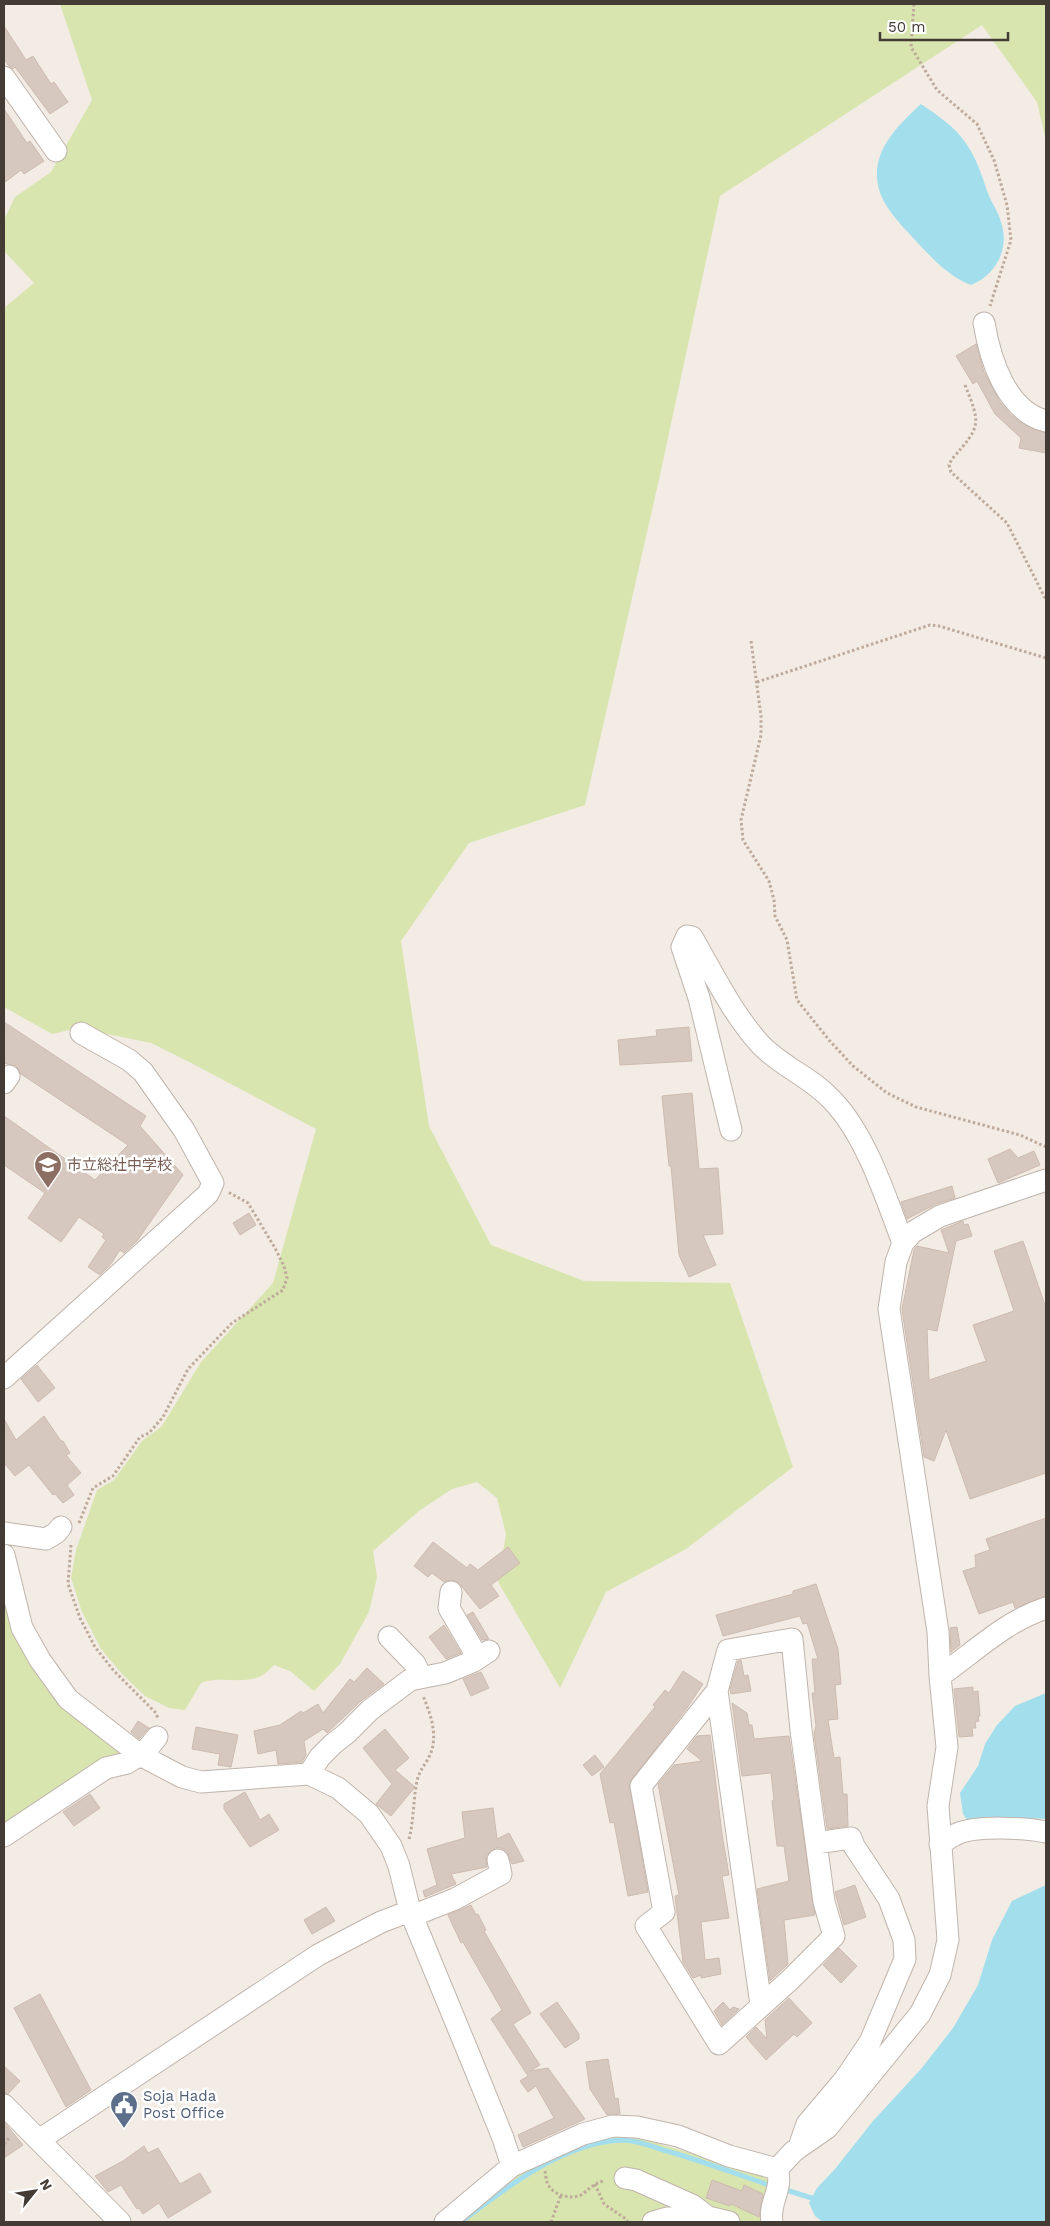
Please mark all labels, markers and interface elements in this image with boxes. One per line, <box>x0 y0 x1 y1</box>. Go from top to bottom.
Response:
scale bar <box>880 10 1008 42</box>
text: 50 m <box>888 18 925 36</box>
school or university icon: 市立総社中学校 <box>33 1150 63 1189</box>
place label: 市立総社中学校 <box>67 1156 172 1174</box>
place label: Soja Hada Post Office <box>143 2087 224 2122</box>
public building icon: Soja Hada Post Office <box>109 2090 139 2129</box>
north arrow <box>10 2166 60 2216</box>
text: N <box>37 2176 56 2193</box>

